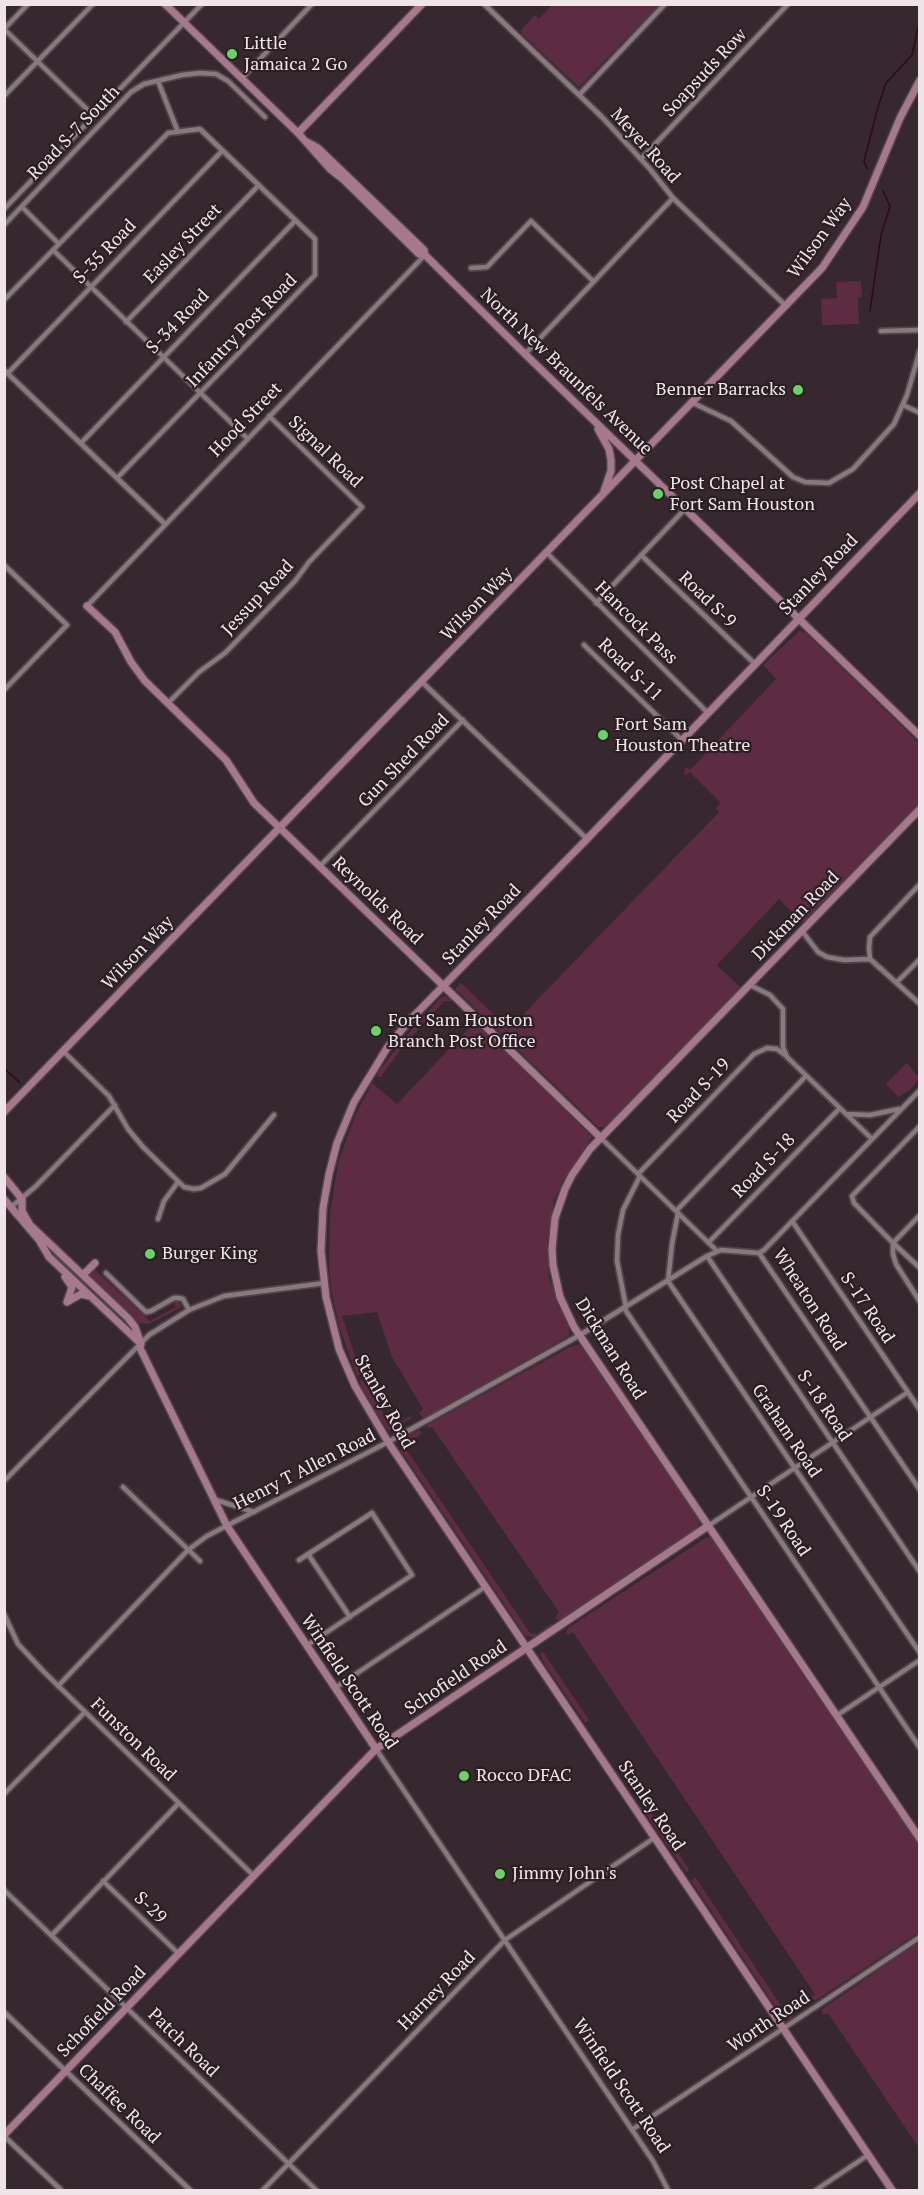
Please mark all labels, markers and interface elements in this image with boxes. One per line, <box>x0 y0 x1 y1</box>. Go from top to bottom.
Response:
street label: Soapsuds Row <box>659 24 751 122</box>
place label: Little Jamaica 2 Go <box>244 33 347 76</box>
marker: Little Jamaica 2 Go <box>225 47 239 61</box>
street label: Road S-7 South <box>24 81 124 185</box>
street label: Meyer Road <box>606 104 684 188</box>
street label: Wilson Way <box>784 194 856 282</box>
street label: Easley Street <box>139 199 227 289</box>
street label: S-35 Road <box>69 215 141 289</box>
street label: Infantry Post Road <box>182 270 302 392</box>
street label: North New Braunfels Avenue <box>475 284 657 460</box>
street label: S-34 Road <box>142 285 214 359</box>
street label: Hood Street <box>205 378 287 462</box>
place label: Benner Barracks <box>656 379 786 401</box>
marker: Benner Barracks <box>791 383 805 397</box>
street label: Signal Road <box>284 411 366 493</box>
place label: Post Chapel at Fort Sam Houston <box>670 473 815 516</box>
marker: Post Chapel at Fort Sam Houston <box>651 487 665 501</box>
street label: Stanley Road <box>775 530 863 620</box>
street label: Jessup Road <box>217 556 299 640</box>
street label: Wilson Way <box>436 563 518 645</box>
street label: Road S-9 <box>674 567 740 633</box>
street label: Hancock Pass <box>590 577 682 669</box>
street label: Road S-11 <box>593 634 667 706</box>
street label: Gun Shed Road <box>354 710 454 812</box>
place label: Fort Sam Houston Theatre <box>615 714 750 756</box>
marker: Fort Sam Houston Theatre <box>596 728 610 742</box>
street label: Reynolds Road <box>327 852 427 950</box>
street label: Dickman Road <box>748 867 844 965</box>
street label: Stanley Road <box>438 880 526 970</box>
street label: Wilson Way <box>97 912 179 994</box>
place label: Fort Sam Houston Branch Post Office <box>388 1010 535 1052</box>
marker: Fort Sam Houston Branch Post Office <box>369 1024 383 1038</box>
street label: Road S-19 <box>663 1054 735 1128</box>
street label: Road S-18 <box>728 1129 800 1203</box>
place label: Burger King <box>162 1243 257 1265</box>
street label: Wheaton Road <box>768 1245 850 1355</box>
marker: Burger King <box>143 1247 157 1261</box>
street label: S-17 Road <box>835 1268 899 1348</box>
street label: Dickman Road <box>570 1294 650 1404</box>
street label: Stanley Road <box>349 1351 419 1453</box>
street label: S-18 Road <box>792 1366 856 1446</box>
street label: Graham Road <box>747 1380 825 1482</box>
street label: Henry T Allen Road <box>230 1425 380 1515</box>
street label: S-19 Road <box>751 1481 815 1561</box>
street label: Winfield Scott Road <box>296 1611 402 1753</box>
street label: Schofield Road <box>401 1636 511 1720</box>
street label: Funston Road <box>86 1694 180 1786</box>
street label: Stanley Road <box>613 1757 689 1855</box>
place label: Rocco DFAC <box>476 1765 572 1787</box>
marker: Rocco DFAC <box>457 1769 471 1783</box>
place label: Jimmy John's <box>512 1863 617 1885</box>
marker: Jimmy John's <box>493 1867 507 1881</box>
street label: S-29 <box>129 1888 171 1928</box>
street label: Harney Road <box>394 1947 480 2035</box>
street label: Schofield Road <box>53 1962 151 2062</box>
street label: Worth Road <box>724 1987 814 2057</box>
street label: Patch Road <box>143 2004 223 2082</box>
street label: Winfield Scott Road <box>568 2015 674 2157</box>
street label: Chaffee Road <box>73 2059 165 2149</box>

